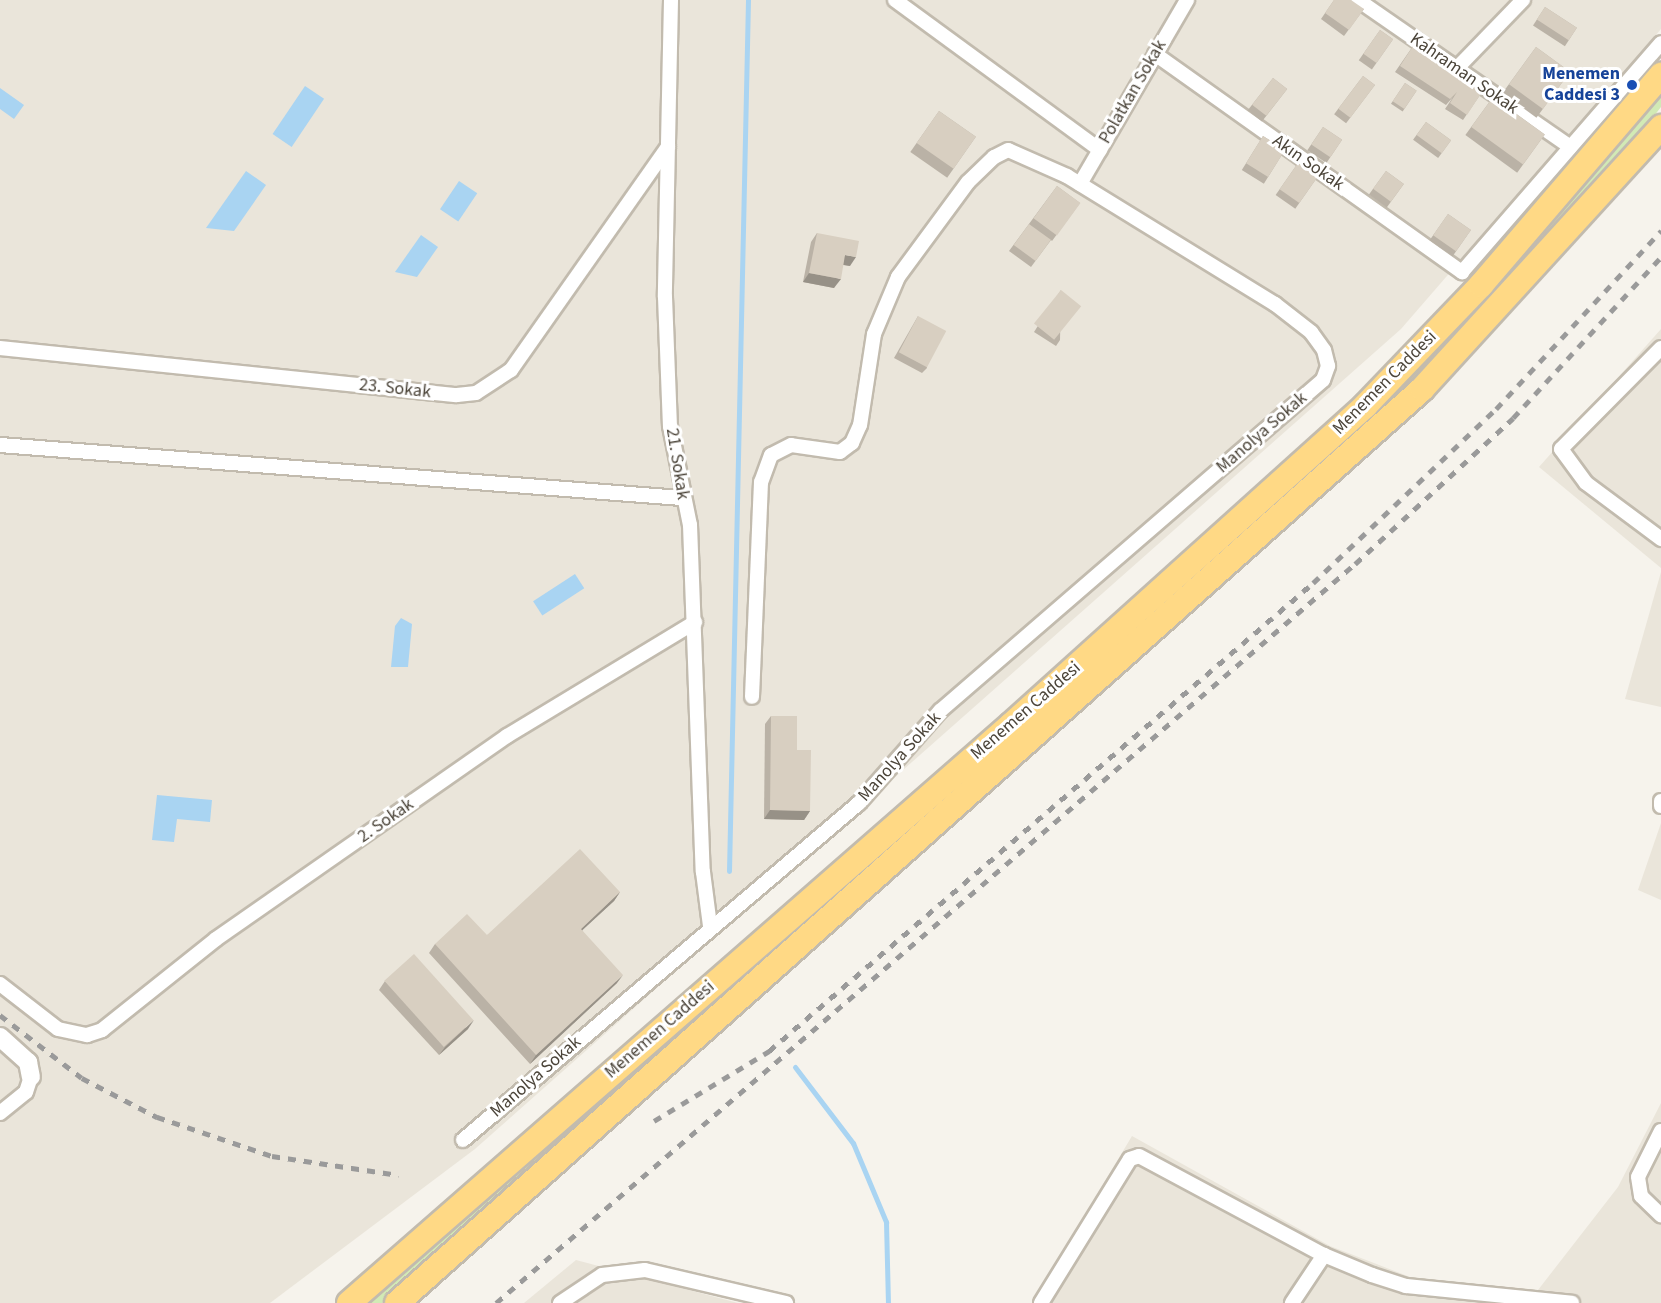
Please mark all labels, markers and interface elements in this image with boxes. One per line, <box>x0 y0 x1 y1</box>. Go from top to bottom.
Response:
street label: Kahraman Sokak <box>1406 29 1522 119</box>
street label: Polatkan Sokak <box>1095 36 1171 148</box>
place label: Menemen Caddesi 3 <box>1542 64 1620 106</box>
marker: Menemen Caddesi 3 <box>1625 78 1639 92</box>
street label: Akın Sokak <box>1268 130 1348 196</box>
street label: Menemen Caddesi <box>1328 326 1442 440</box>
street label: 23. Sokak <box>358 374 432 404</box>
street label: Manolya Sokak <box>1212 388 1312 478</box>
street label: 21. Sokak <box>661 427 693 501</box>
street label: Menemen Caddesi <box>967 657 1085 765</box>
street label: Manolya Sokak <box>854 708 946 806</box>
street label: 2. Sokak <box>354 794 418 848</box>
street label: Menemen Caddesi <box>601 976 719 1084</box>
street label: Manolya Sokak <box>486 1032 586 1122</box>

